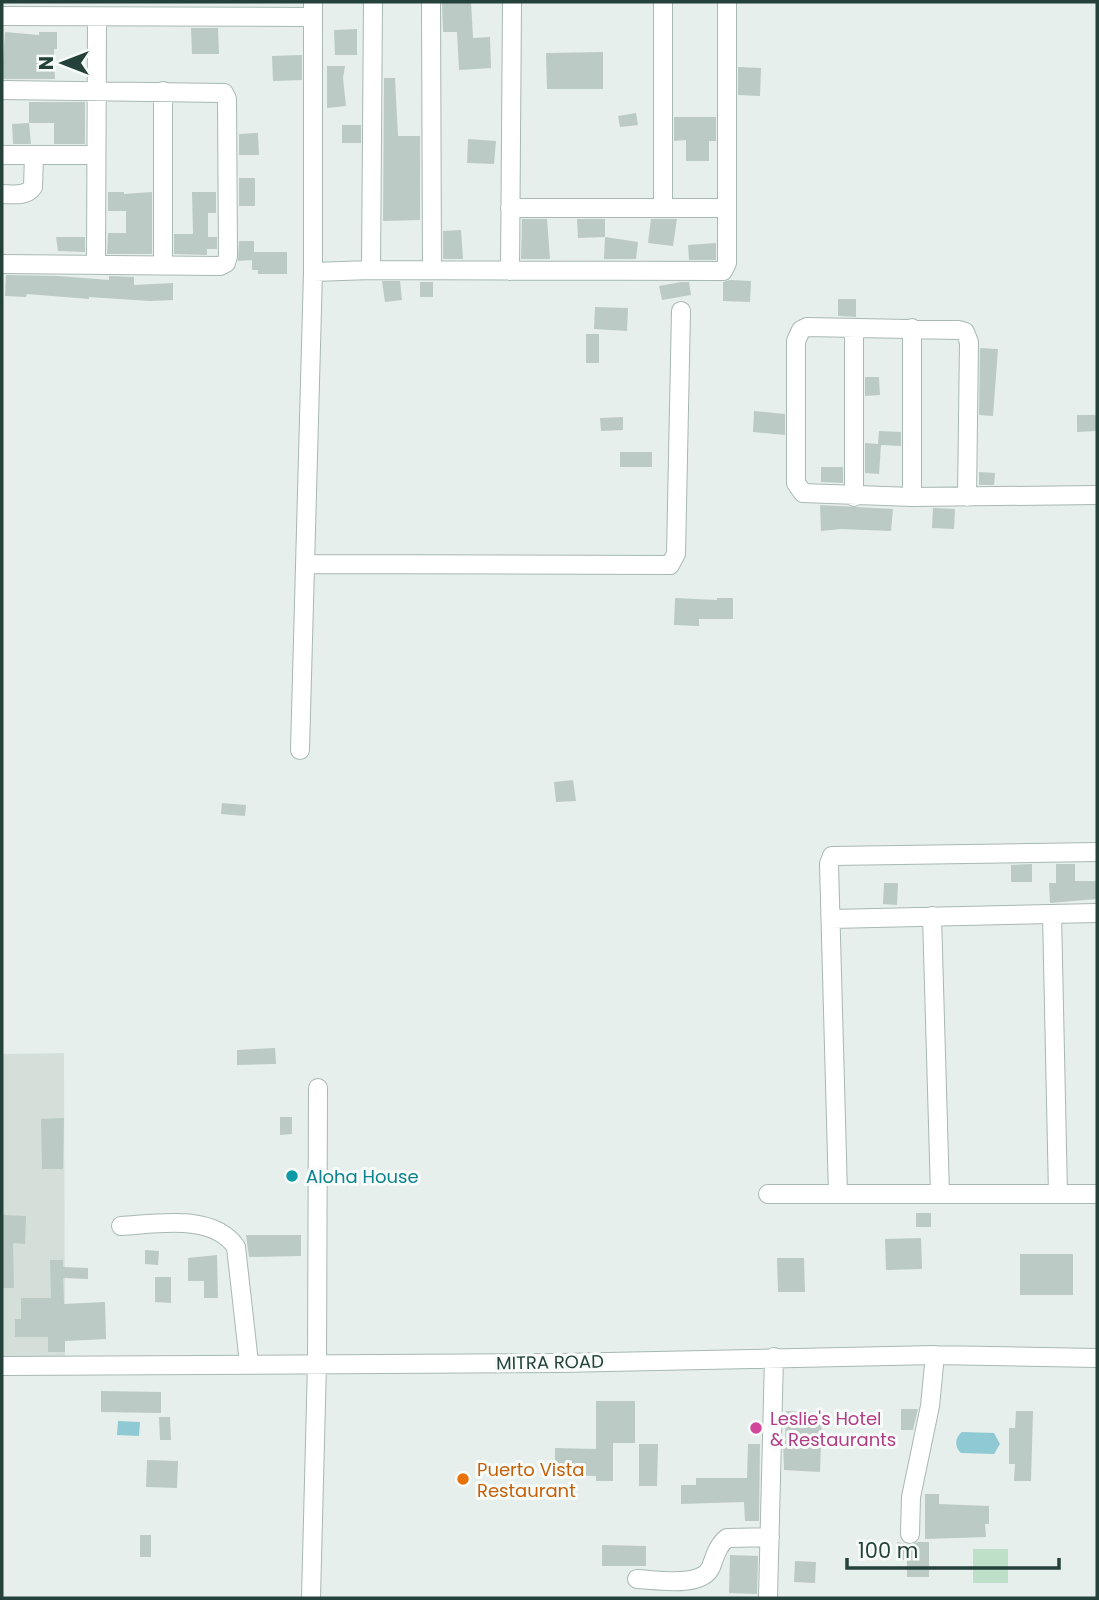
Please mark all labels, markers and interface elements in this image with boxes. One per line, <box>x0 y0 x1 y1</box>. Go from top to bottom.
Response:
north arrow <box>28 28 98 98</box>
text: N <box>33 56 60 70</box>
place label: Aloha House <box>306 1164 419 1189</box>
marker: Aloha House <box>284 1168 300 1184</box>
street label: MITRA ROAD <box>496 1349 604 1375</box>
place label: Leslie's Hotel & Restaurants <box>770 1406 896 1452</box>
marker: Leslie's Hotel & Restaurants <box>748 1420 764 1436</box>
place label: Puerto Vista Restaurant <box>477 1457 584 1503</box>
marker: Puerto Vista Restaurant <box>455 1471 471 1487</box>
scale bar <box>847 1526 1059 1570</box>
text: 100 m <box>858 1536 918 1565</box>

